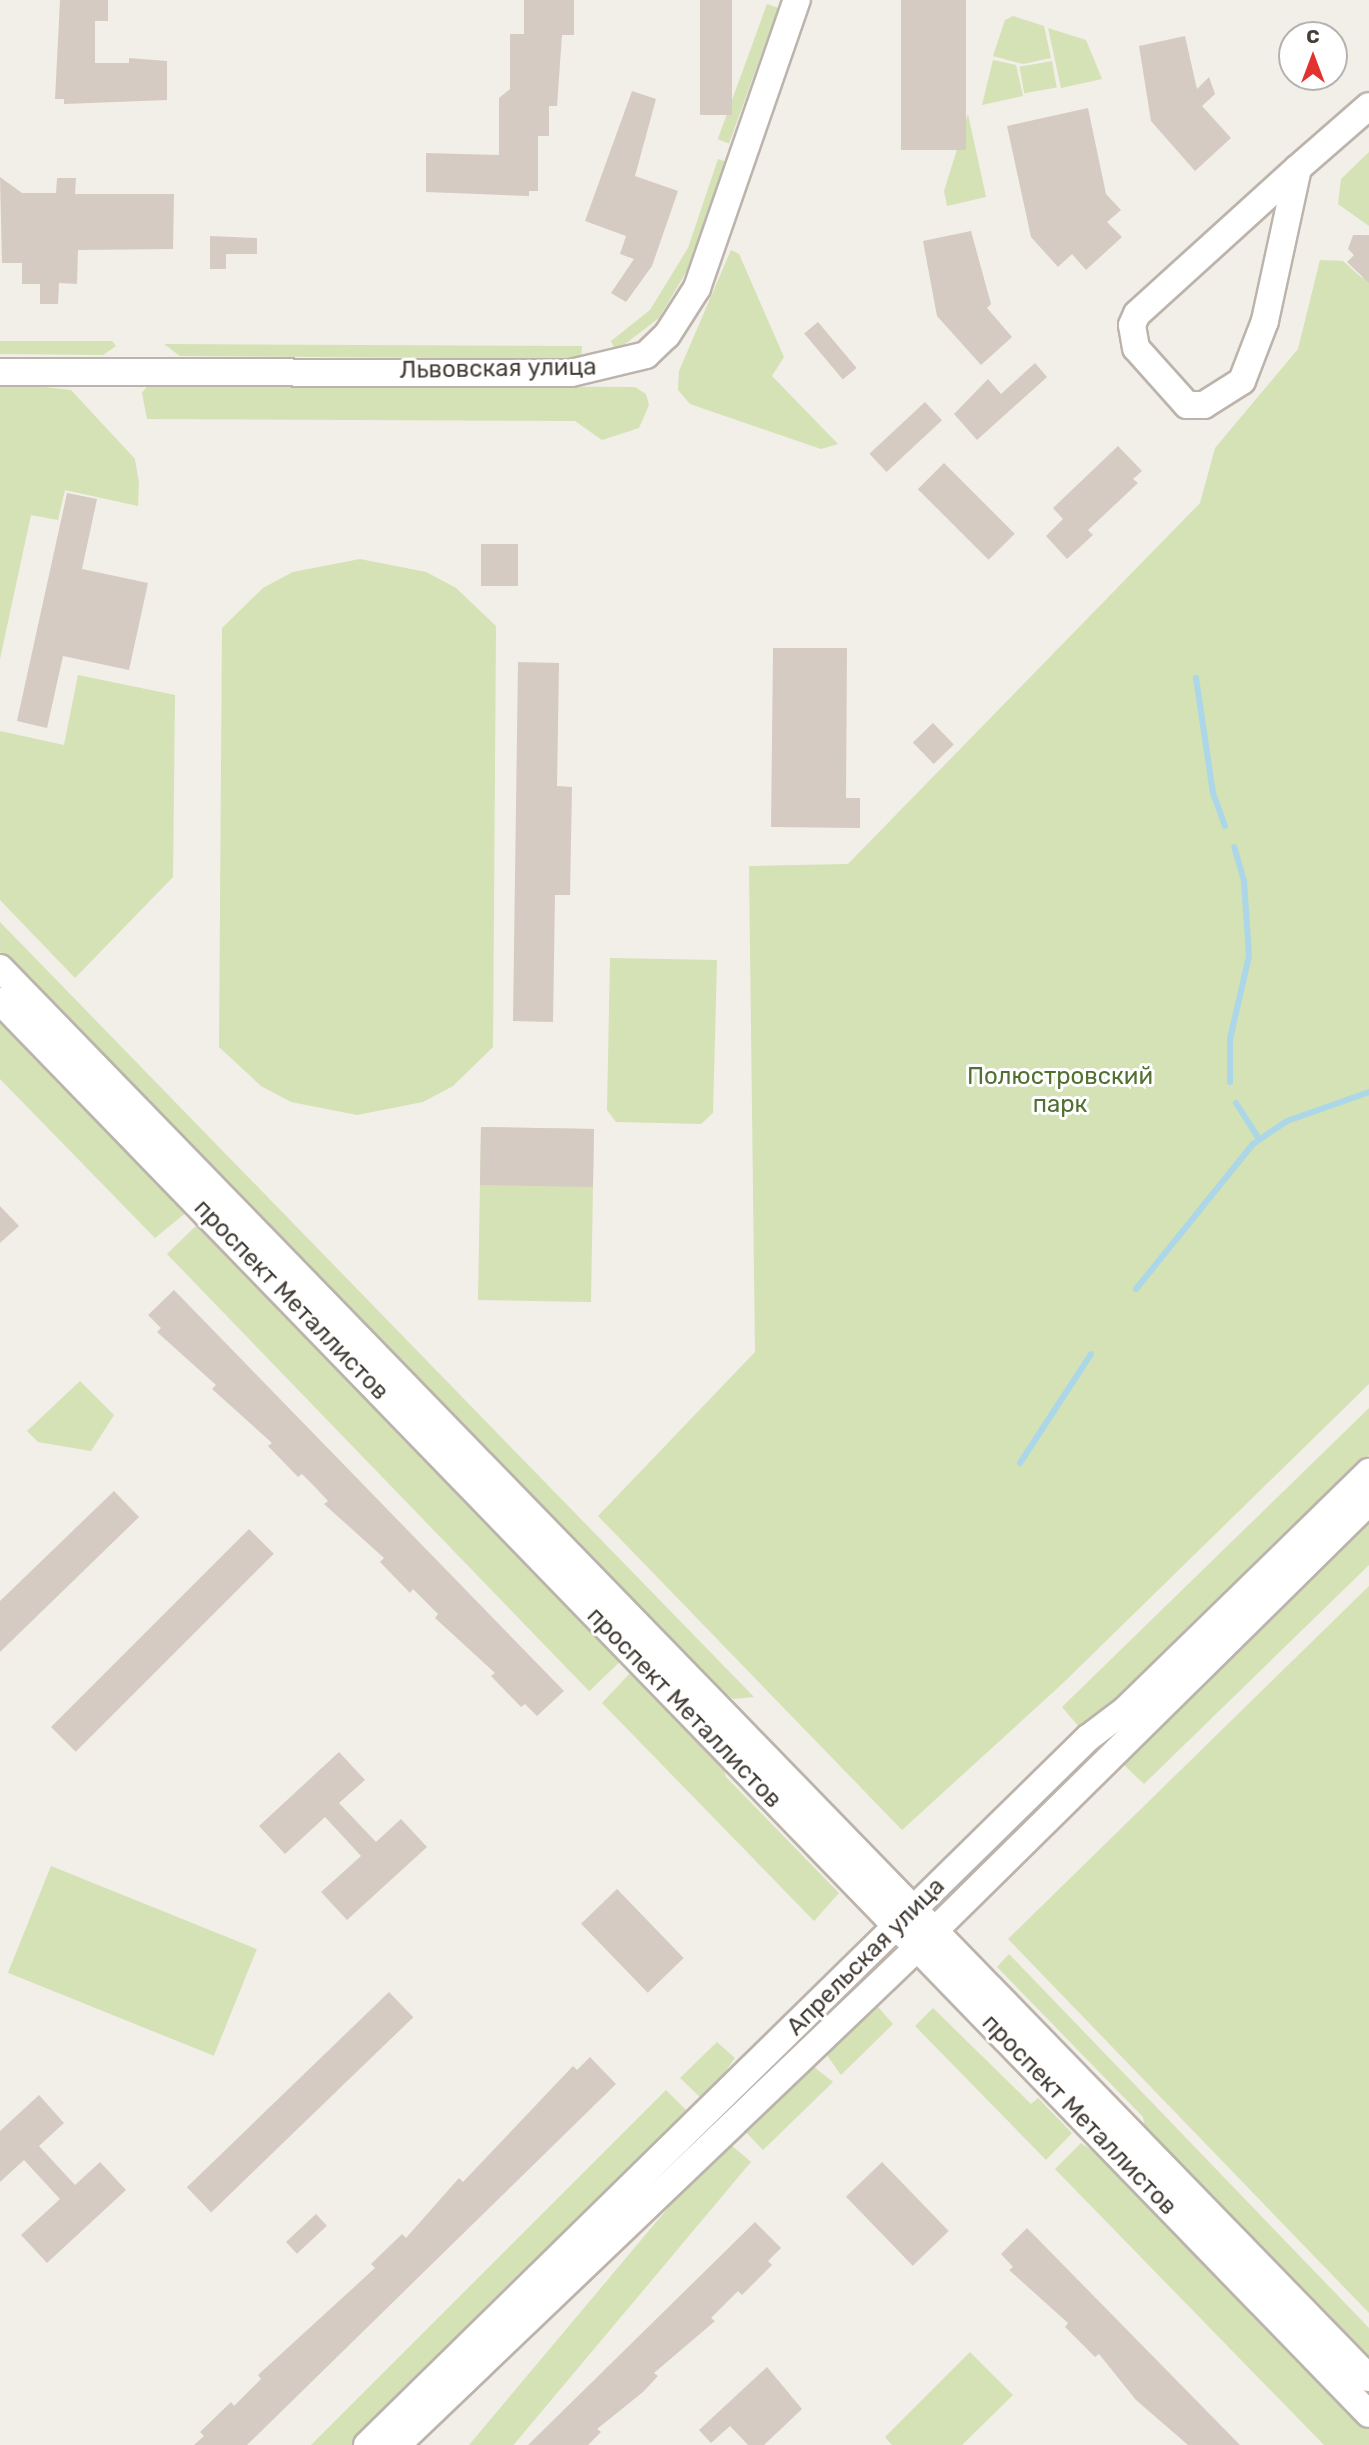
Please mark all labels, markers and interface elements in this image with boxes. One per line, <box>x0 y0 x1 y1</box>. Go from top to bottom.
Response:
north arrow <box>1278 21 1348 91</box>
text: С <box>1306 25 1320 48</box>
street label: Львовская улица <box>399 353 597 385</box>
park label: Полюстровский парк <box>967 1063 1153 1119</box>
street label: проспект Металлистов <box>188 1194 394 1406</box>
street label: проспект Металлистов <box>581 1602 787 1814</box>
street label: Апрельская улица <box>781 1872 951 2042</box>
street label: проспект Металлистов <box>976 2009 1182 2221</box>

